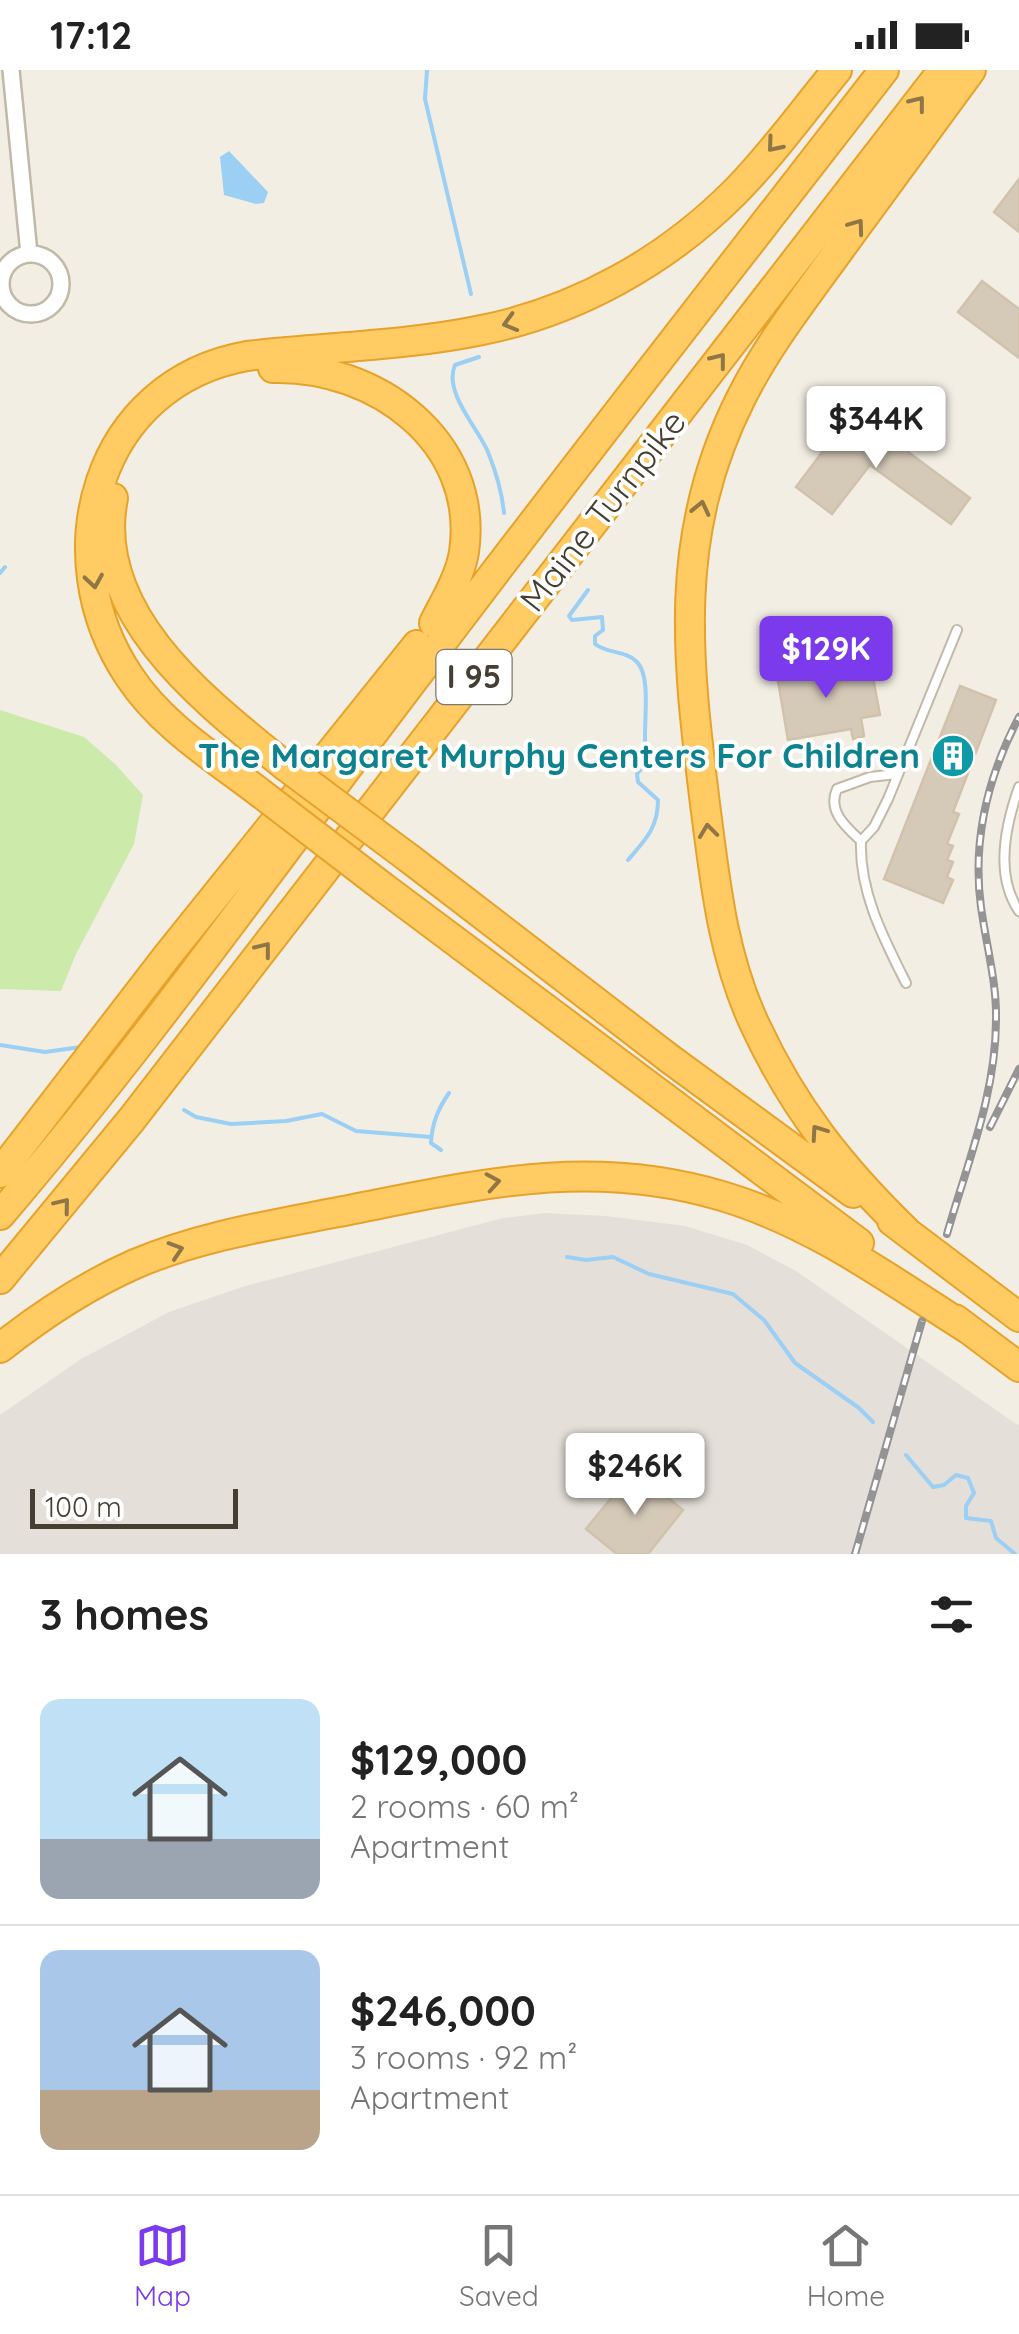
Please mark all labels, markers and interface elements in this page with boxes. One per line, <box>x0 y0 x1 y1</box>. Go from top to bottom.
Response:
text: 17:12 <box>50 11 132 59</box>
one-way arrow <box>906 96 923 114</box>
one-way arrow <box>768 134 786 152</box>
one-way arrow <box>845 219 863 237</box>
one-way arrow <box>502 311 519 332</box>
one-way arrow <box>707 353 725 371</box>
pin: $344K <box>806 386 946 471</box>
text: $344K <box>829 398 923 438</box>
street label: Maine Turnpike <box>510 401 695 620</box>
one-way arrow <box>689 500 710 517</box>
one-way arrow <box>82 572 103 589</box>
pin: $129K <box>756 616 896 701</box>
text: $129K <box>782 628 870 668</box>
road number: I 95 <box>436 650 512 704</box>
place label: The Margaret Murphy Centers For Children <box>198 733 920 777</box>
building icon: The Margaret Murphy Centers For Children <box>930 733 976 779</box>
one-way arrow <box>698 822 719 838</box>
one-way arrow <box>252 943 269 961</box>
one-way arrow <box>812 1125 829 1143</box>
one-way arrow <box>485 1172 502 1193</box>
one-way arrow <box>51 1198 69 1216</box>
one-way arrow <box>166 1241 183 1261</box>
pin: $246K <box>565 1433 705 1518</box>
text: $246K <box>588 1445 682 1485</box>
scale bar <box>30 1484 238 1528</box>
text: 100 m <box>45 1489 122 1524</box>
icon: filters <box>924 1587 979 1642</box>
text: 3 homes <box>40 1588 209 1641</box>
text: $129,000 <box>350 1733 527 1786</box>
icon: home <box>120 1739 240 1859</box>
text: 2 rooms · 60 m² <box>350 1786 579 1826</box>
text: Apartment <box>350 1826 509 1866</box>
text: $246,000 <box>350 1984 536 2037</box>
icon: home <box>120 1990 240 2110</box>
text: 3 rooms · 92 m² <box>350 2037 577 2077</box>
text: Apartment <box>350 2077 509 2117</box>
tab: Map <box>134 2218 191 2313</box>
tab: Saved <box>459 2218 539 2313</box>
tab: Home <box>807 2218 885 2313</box>

